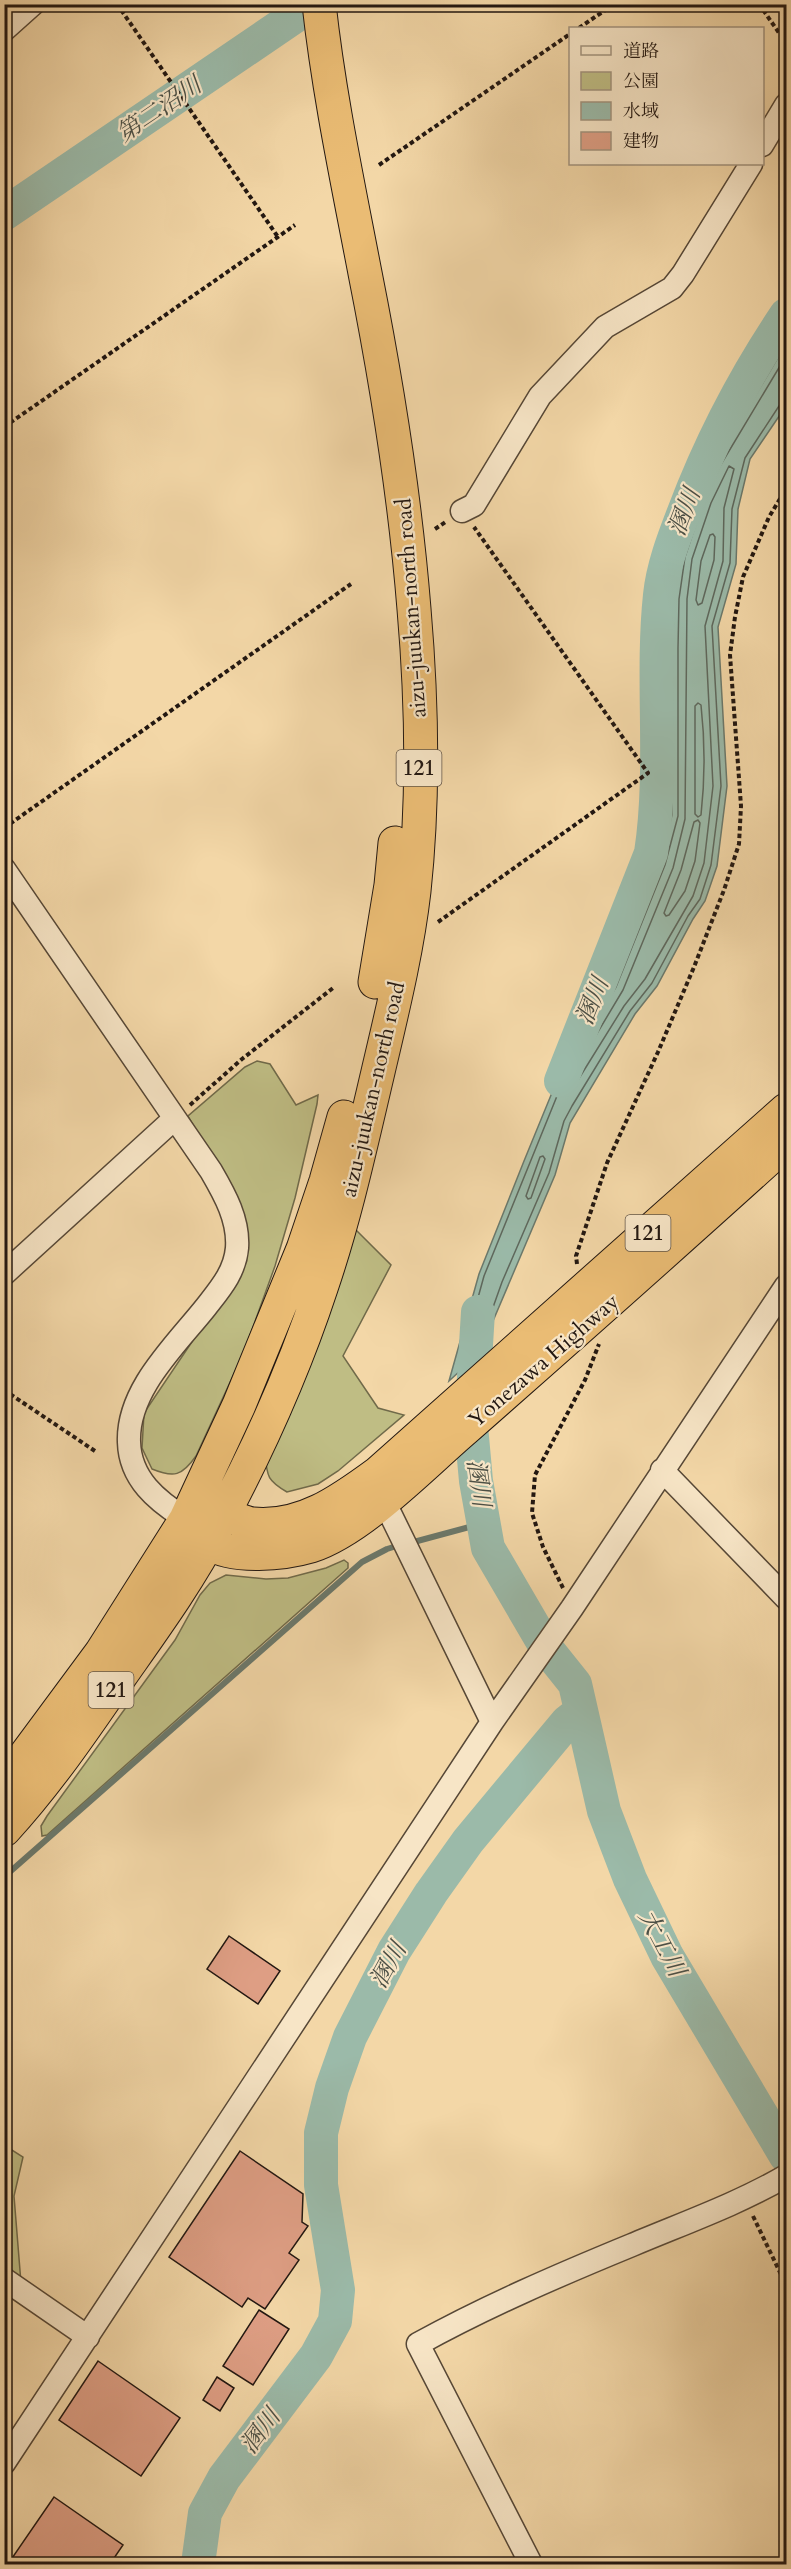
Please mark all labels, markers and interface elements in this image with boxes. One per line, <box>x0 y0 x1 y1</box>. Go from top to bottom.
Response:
legend <box>569 27 764 165</box>
text: 道路 <box>623 39 659 64</box>
water label: 第二沼川 <box>110 67 211 150</box>
text: 公園 <box>623 69 659 94</box>
text: 水域 <box>623 99 659 124</box>
text: 建物 <box>623 129 659 154</box>
water label: 溷川 <box>660 481 710 540</box>
street label: aizu-juukan-north road <box>388 497 434 719</box>
road number: 121 <box>396 750 442 786</box>
water label: 溷川 <box>568 970 618 1030</box>
street label: aizu-juukan-north road <box>334 978 412 1200</box>
road number: 121 <box>626 1215 670 1251</box>
street label: Yonezawa Highway <box>462 1287 626 1435</box>
water label: 溷川 <box>459 1457 499 1512</box>
road number: 121 <box>88 1672 134 1708</box>
water label: 大工川 <box>630 1904 694 1985</box>
water label: 溷川 <box>362 1934 416 1994</box>
water label: 溷川 <box>233 2400 290 2460</box>

